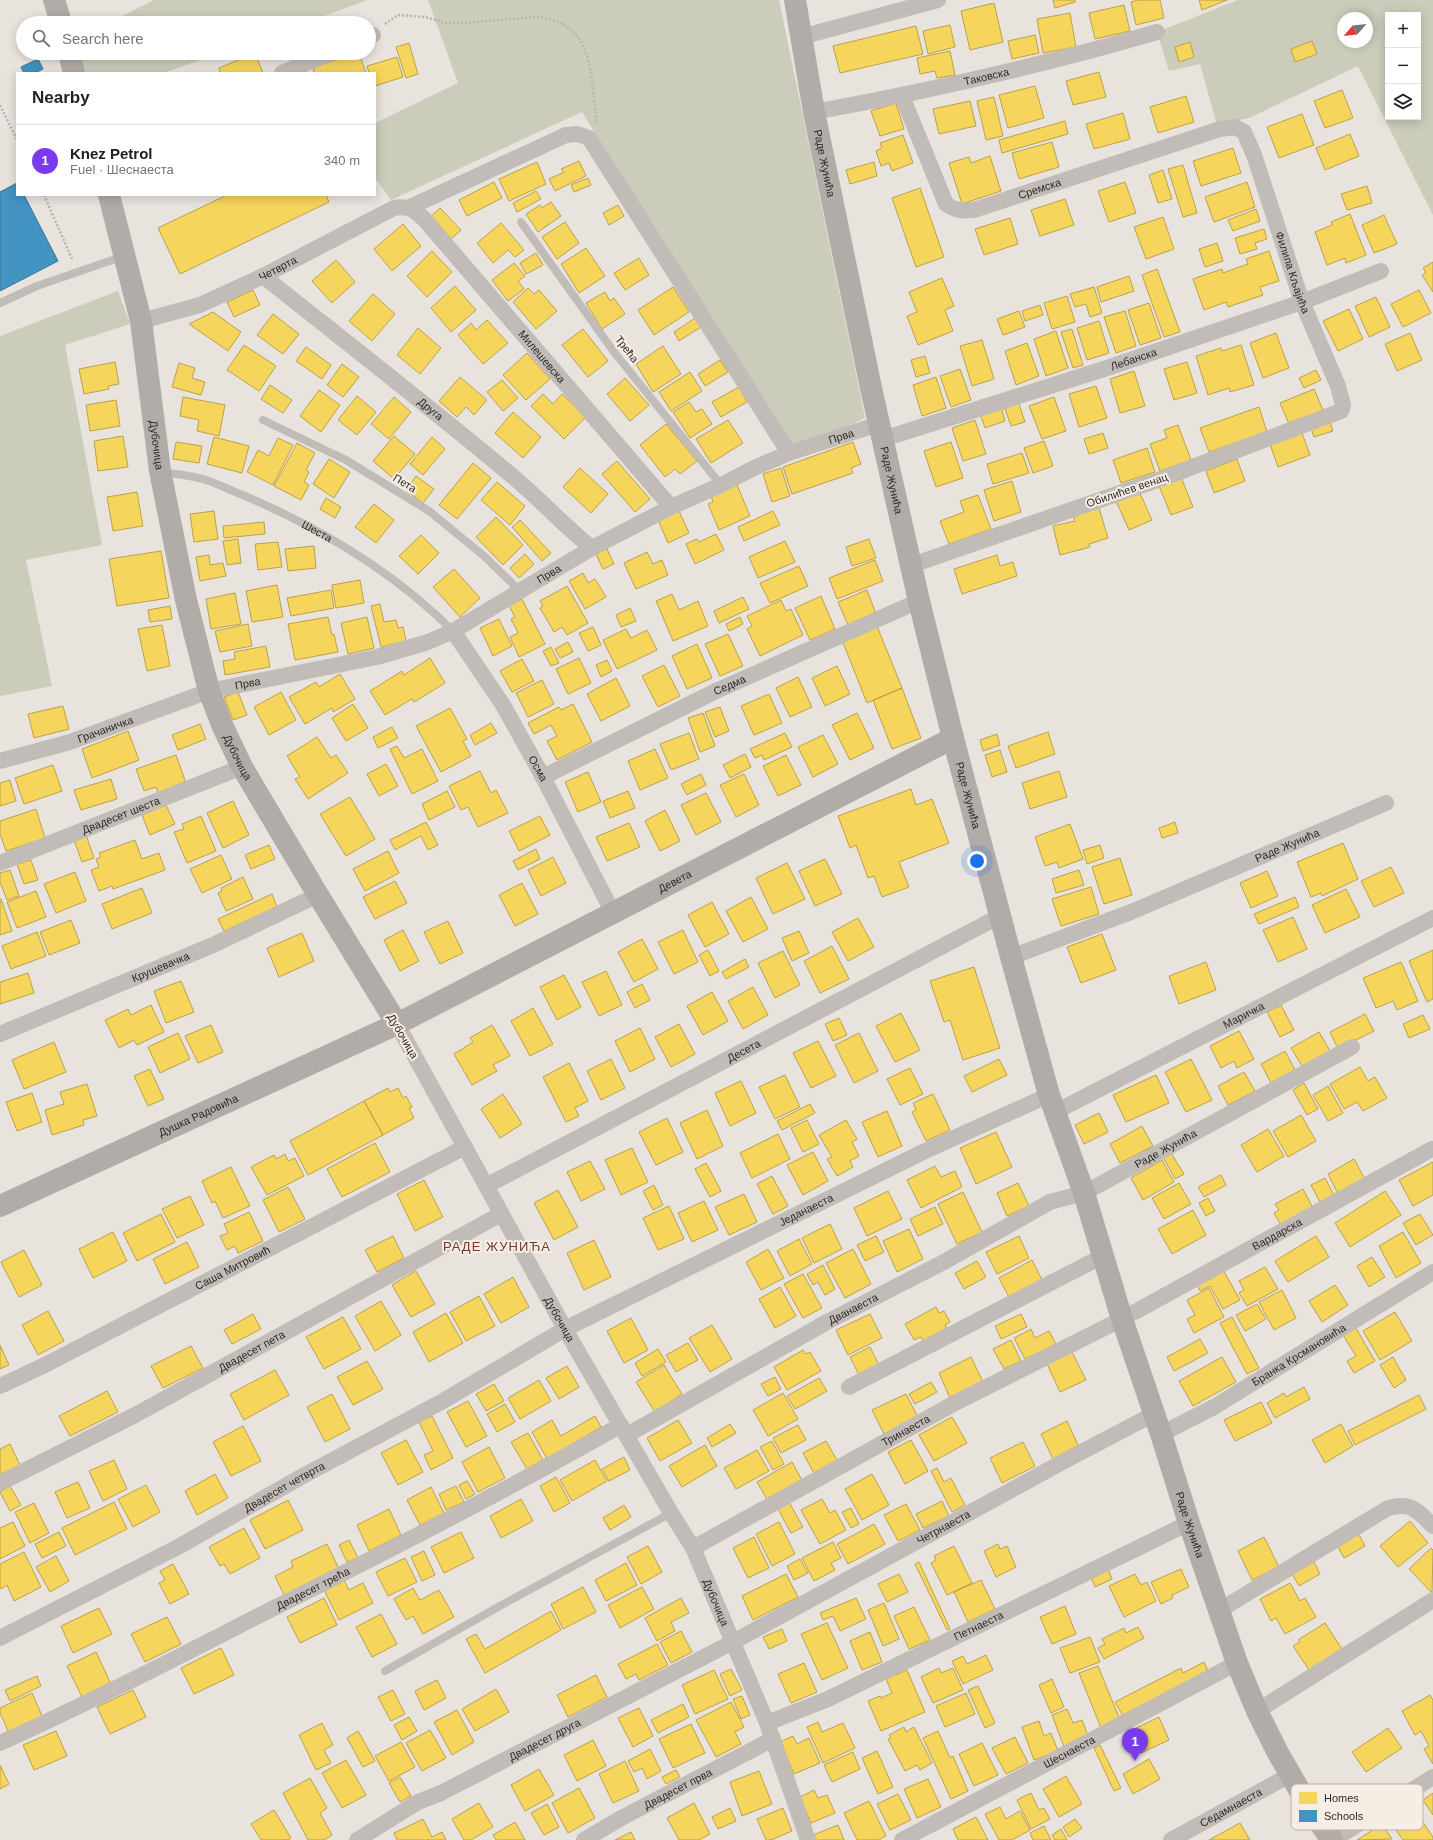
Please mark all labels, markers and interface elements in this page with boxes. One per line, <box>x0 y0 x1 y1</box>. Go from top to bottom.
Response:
north arrow <box>1337 12 1373 48</box>
map controls <box>1385 12 1421 120</box>
button: + <box>1385 12 1421 48</box>
search box <box>16 16 376 60</box>
icon: search <box>30 27 52 49</box>
text: Search here <box>62 30 144 47</box>
button: − <box>1385 48 1421 84</box>
street label: Таковска <box>963 65 1011 87</box>
button: layers <box>1385 84 1421 120</box>
text: Nearby <box>32 88 90 107</box>
street label: Раде Жунића <box>812 128 838 199</box>
text: Knez Petrol <box>70 145 153 162</box>
text: 1 <box>41 153 49 168</box>
text: 340 m <box>324 153 360 168</box>
text: Fuel · Шеснаеста <box>70 162 174 177</box>
street label: Сремска <box>1017 175 1063 201</box>
street label: Филипа Кљајића <box>1273 230 1312 316</box>
street label: Четврта <box>257 253 299 283</box>
street label: Милешевска <box>516 328 568 386</box>
street label: Трећа <box>613 333 642 365</box>
street label: Лебанска <box>1109 345 1159 372</box>
street label: Друга <box>416 395 446 423</box>
street label: Дубочица <box>148 420 166 471</box>
street label: Прва <box>827 426 856 446</box>
street label: Раде Жунића <box>878 445 905 516</box>
street label: Обилићев венац <box>1085 470 1170 510</box>
street label: Пета <box>391 471 419 495</box>
street label: Шеста <box>300 518 335 545</box>
street label: Прва <box>535 562 564 586</box>
street label: Седма <box>711 672 748 697</box>
street label: Прва <box>234 675 262 692</box>
street label: Грачаничка <box>76 713 135 745</box>
street label: Дубочица <box>221 732 255 783</box>
street label: Осма <box>526 754 551 784</box>
street label: Раде Жунића <box>954 760 983 831</box>
street label: Двадесет шеста <box>80 794 162 836</box>
street label: Раде Жунића <box>1253 826 1322 864</box>
your location <box>967 851 987 871</box>
street label: Девета <box>656 867 694 895</box>
street label: Крушевачка <box>130 949 192 984</box>
street label: Маричка <box>1221 999 1267 1031</box>
street label: Дубочица <box>385 1011 421 1061</box>
street label: Десета <box>725 1037 763 1064</box>
street label: Душка Радовића <box>156 1091 241 1139</box>
street label: Раде Жунића <box>1132 1126 1199 1170</box>
street label: Једанаеста <box>777 1191 836 1228</box>
street label: Вардарска <box>1250 1215 1304 1252</box>
district label: РАДЕ ЖУНИЋА <box>443 1239 551 1254</box>
street label: Саша Митровић <box>193 1243 272 1292</box>
street label: Дванаеста <box>826 1291 881 1326</box>
street label: Дубочица <box>542 1294 577 1345</box>
street label: Бранка Крсмановића <box>1250 1321 1349 1388</box>
street label: Двадесет пета <box>216 1328 288 1374</box>
street label: Тринаеста <box>879 1412 933 1448</box>
street label: Двадесет четврта <box>242 1459 327 1514</box>
street label: Раде Жунића <box>1174 1490 1207 1560</box>
street label: Четрнаеста <box>915 1507 973 1547</box>
street label: Двадесет трећа <box>274 1565 352 1612</box>
street label: Дубочица <box>701 1577 732 1629</box>
street label: Петнаеста <box>952 1608 1006 1643</box>
street label: Двадесет друга <box>507 1716 583 1763</box>
pin: 1 <box>1122 1728 1148 1761</box>
street label: Шеснаеста <box>1041 1733 1098 1770</box>
street label: Двадесет прва <box>642 1765 715 1811</box>
legend <box>1291 1784 1423 1830</box>
street label: Седамнаеста <box>1198 1785 1265 1829</box>
text: Homes <box>1324 1792 1359 1804</box>
text: Schools <box>1324 1810 1364 1822</box>

